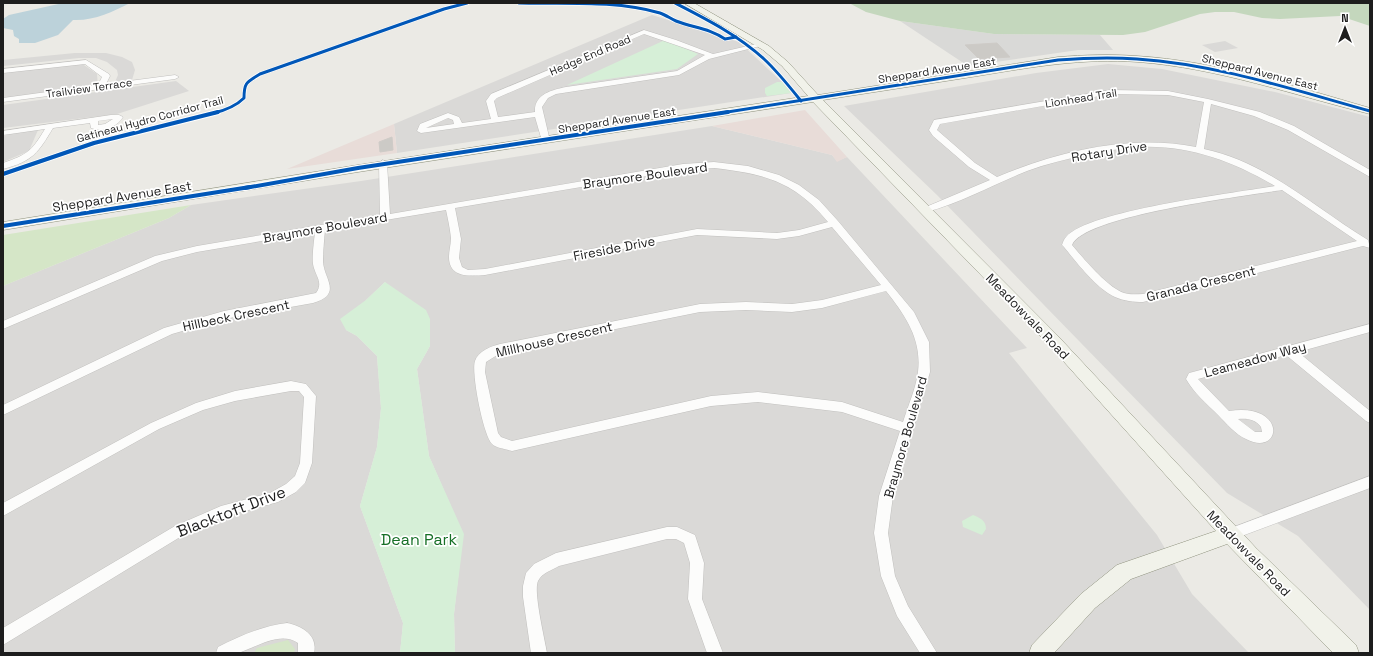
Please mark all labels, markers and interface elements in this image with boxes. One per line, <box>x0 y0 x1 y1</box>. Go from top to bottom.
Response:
north arrow <box>1325 8 1365 48</box>
text: N <box>1341 11 1349 25</box>
street label: Hedge End Road <box>547 32 633 78</box>
street label: Sheppard Avenue East <box>1201 51 1319 93</box>
street label: Sheppard Avenue East <box>877 54 997 86</box>
street label: Trailview Terrace <box>45 75 133 101</box>
street label: Lionhead Trail <box>1044 85 1118 111</box>
street label: Gatineau Hydro Corridor Trail <box>75 93 225 145</box>
street label: Sheppard Avenue East <box>557 104 677 136</box>
street label: Rotary Drive <box>1070 137 1148 166</box>
street label: Braymore Boulevard <box>582 158 709 193</box>
street label: Sheppard Avenue East <box>51 177 193 216</box>
street label: Braymore Boulevard <box>262 208 389 247</box>
street label: Fireside Drive <box>572 232 657 265</box>
street label: Granada Crescent <box>1145 262 1258 305</box>
street label: Meadowvale Road <box>982 270 1073 363</box>
street label: Hillbeck Crescent <box>181 296 291 335</box>
street label: Millhouse Crescent <box>494 318 614 361</box>
street label: Leameadow Way <box>1202 338 1308 381</box>
street label: Braymore Boulevard <box>880 374 931 500</box>
street label: Blacktoft Drive <box>174 481 289 542</box>
street label: Meadowvale Road <box>1203 507 1294 600</box>
park label: Dean Park <box>381 529 458 550</box>

